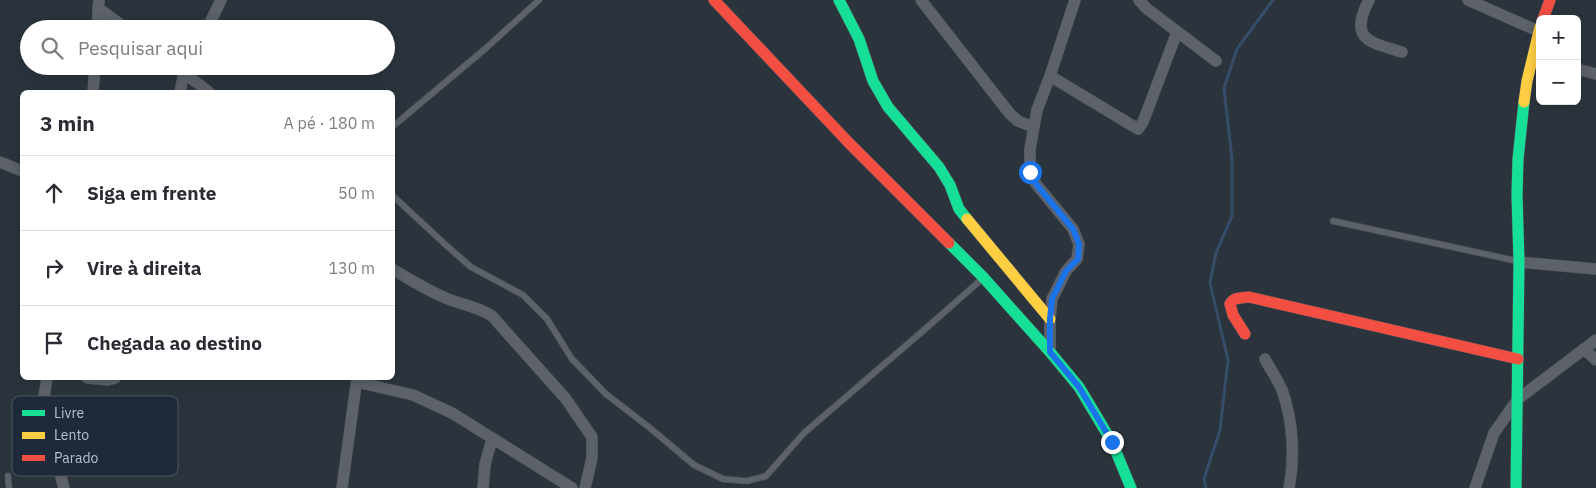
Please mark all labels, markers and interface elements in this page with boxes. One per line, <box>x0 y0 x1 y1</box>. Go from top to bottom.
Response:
map controls <box>1536 15 1581 105</box>
button: + <box>1536 15 1581 60</box>
search box <box>20 20 395 75</box>
icon: search <box>38 34 66 62</box>
text: Pesquisar aqui <box>78 36 203 60</box>
button: − <box>1536 60 1581 105</box>
text: 3 min <box>40 109 95 137</box>
text: A pé · 180 m <box>284 113 375 133</box>
route start <box>1019 161 1042 184</box>
icon: ahead <box>40 179 68 207</box>
text: Siga em frente <box>87 181 217 205</box>
text: 50 m <box>338 183 375 203</box>
icon: right <box>40 254 68 282</box>
text: Vire à direita <box>87 256 202 280</box>
text: 130 m <box>328 258 375 278</box>
icon: arrive <box>40 329 68 357</box>
text: Chegada ao destino <box>87 331 262 355</box>
legend <box>12 396 178 476</box>
text: Livre <box>54 404 84 422</box>
text: Lento <box>54 426 89 444</box>
route end <box>1101 431 1124 454</box>
text: Parado <box>54 449 98 467</box>

